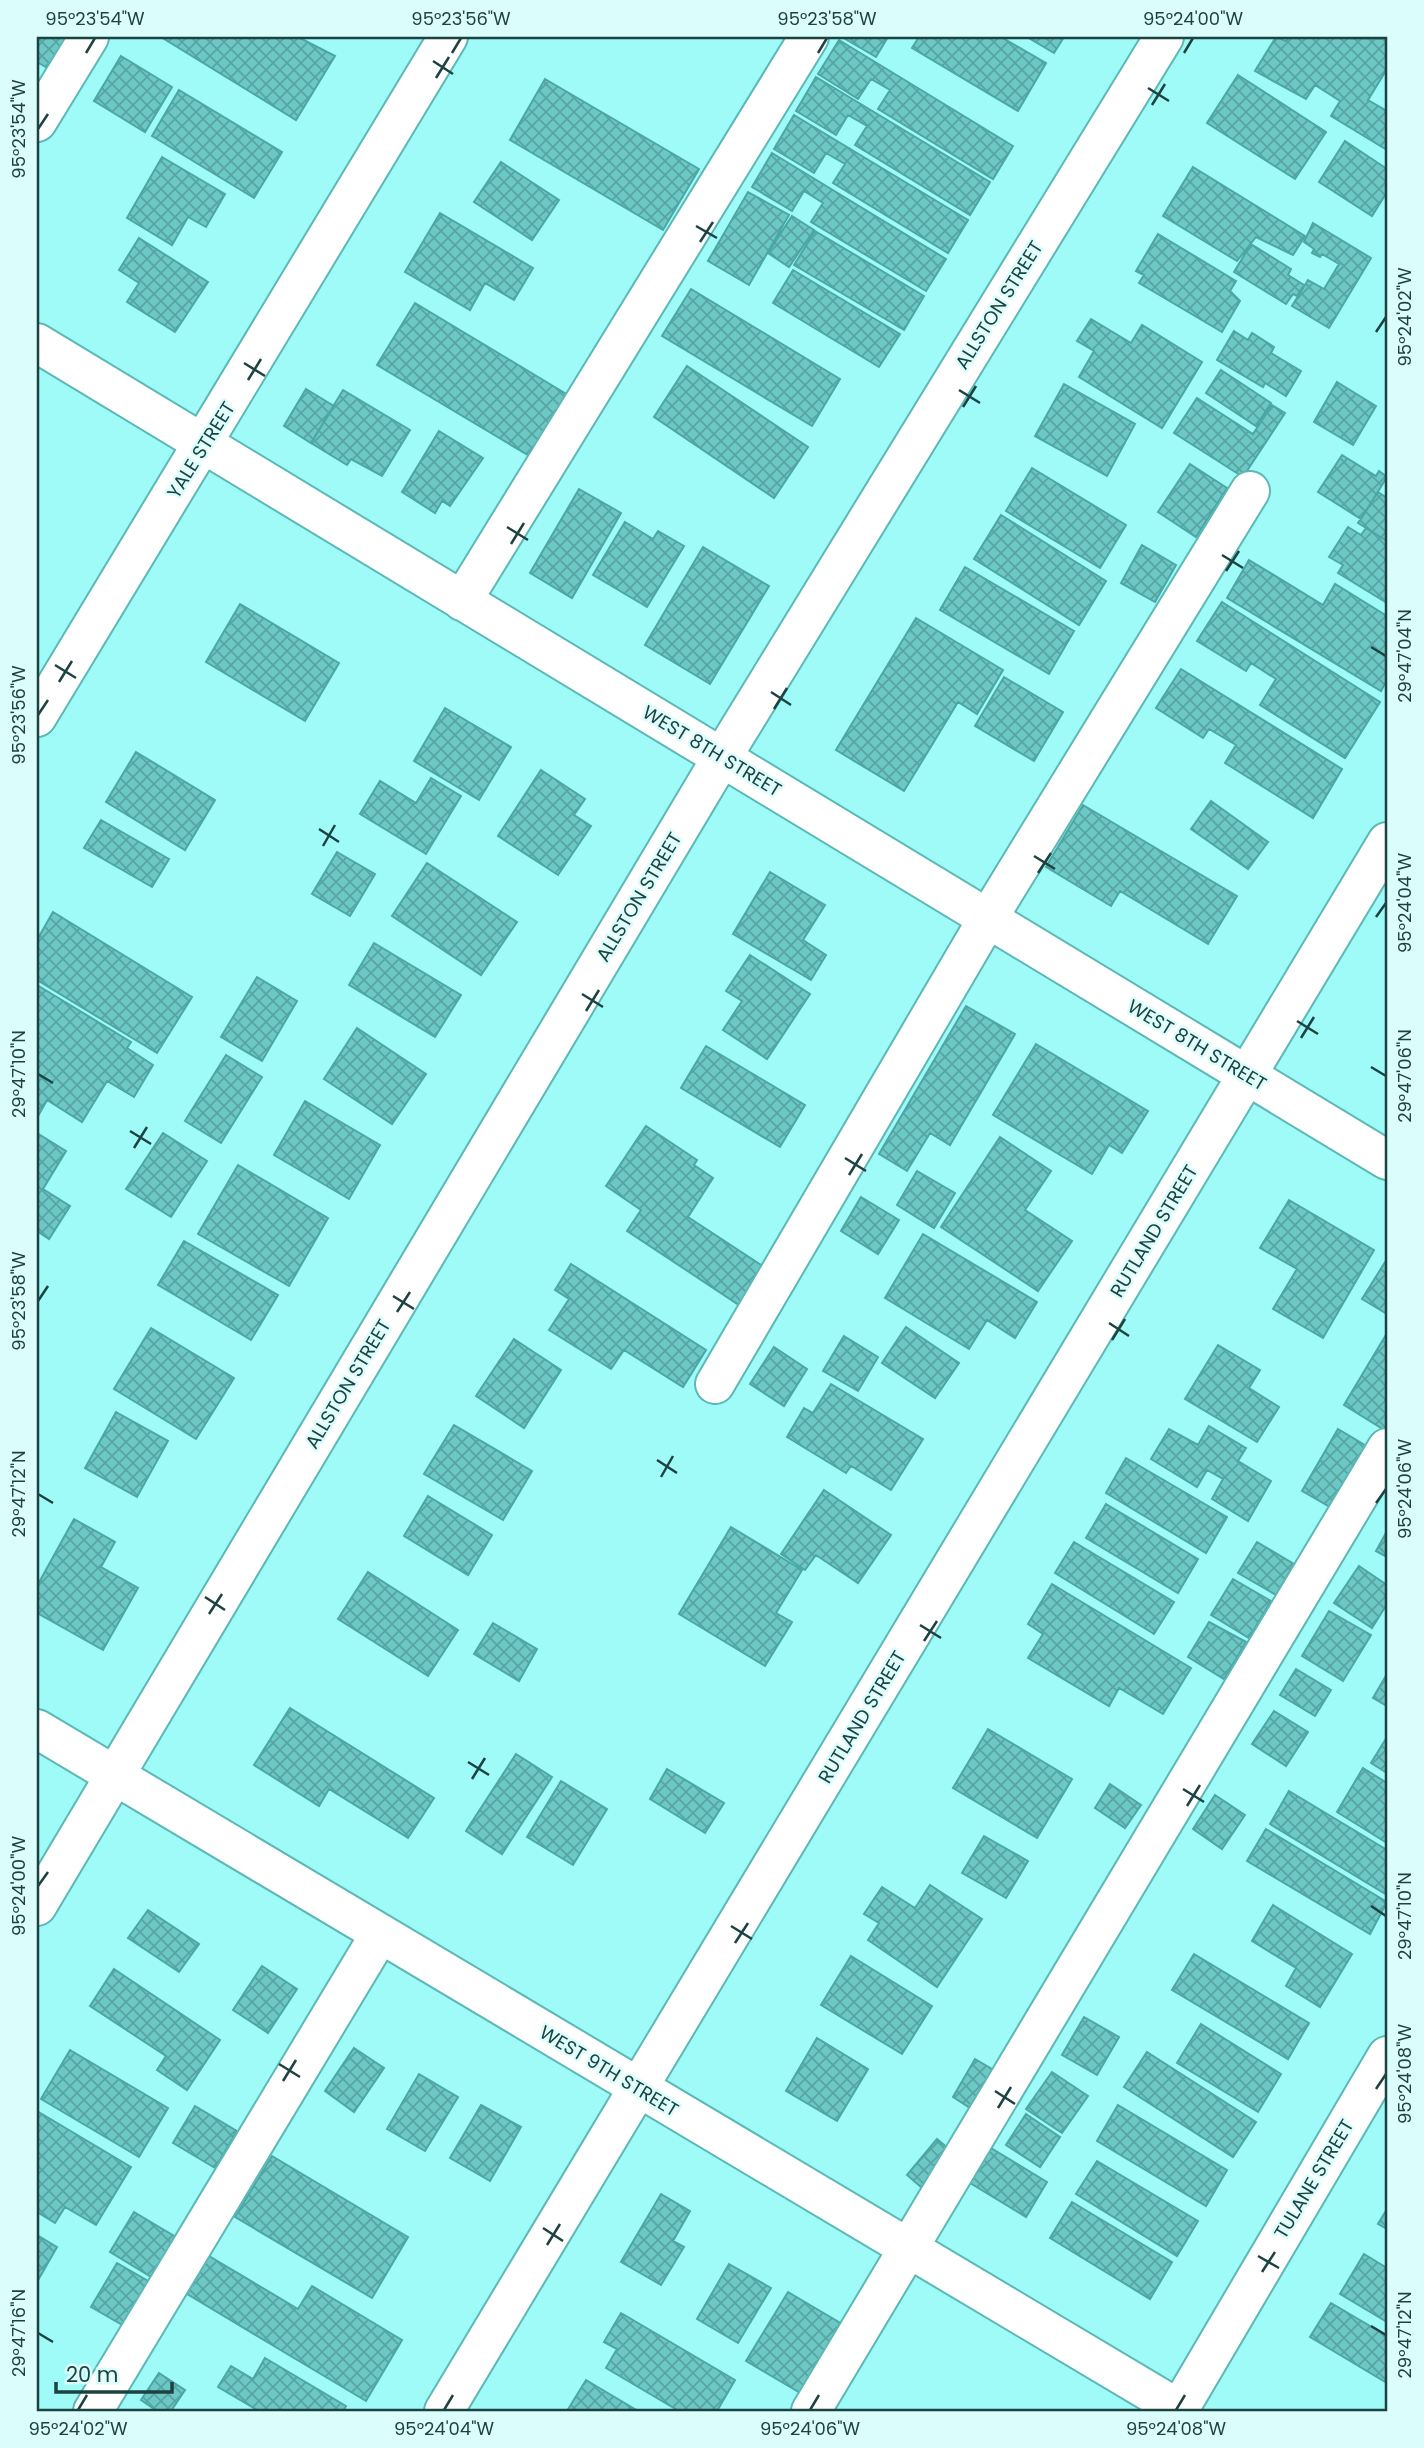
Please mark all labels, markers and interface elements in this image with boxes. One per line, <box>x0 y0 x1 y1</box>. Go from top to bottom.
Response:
text: 95°23'54"W <box>45 6 145 31</box>
text: 95°23'56"W <box>411 6 511 31</box>
text: 95°23'58"W <box>777 6 877 31</box>
text: 95°24'00"W <box>1143 6 1243 31</box>
text: 95°23'54"W <box>6 79 31 179</box>
street label: ALLSTON STREET <box>949 236 1049 374</box>
text: 95°24'02"W <box>1392 267 1417 367</box>
street label: YALE STREET <box>160 396 242 504</box>
text: 29°47'04"N <box>1392 609 1417 703</box>
text: 95°23'56"W <box>6 665 31 765</box>
street label: WEST 8TH STREET <box>637 699 787 803</box>
street label: ALLSTON STREET <box>590 827 688 967</box>
text: 95°24'04"W <box>1392 853 1417 953</box>
street label: WEST 8TH STREET <box>1122 993 1272 1097</box>
text: 29°47'06"N <box>1392 1029 1417 1123</box>
text: 29°47'10"N <box>6 1030 31 1118</box>
street label: RUTLAND STREET <box>1104 1160 1204 1302</box>
text: 95°23'58"W <box>6 1251 31 1351</box>
street label: ALLSTON STREET <box>299 1314 397 1454</box>
text: 95°24'06"W <box>1392 1439 1417 1539</box>
text: 29°47'12"N <box>6 1450 31 1538</box>
street label: RUTLAND STREET <box>812 1646 912 1788</box>
text: 95°24'00"W <box>6 1836 31 1936</box>
text: 29°47'10"N <box>1392 1872 1417 1960</box>
street label: WEST 9TH STREET <box>534 2019 684 2123</box>
text: 95°24'08"W <box>1392 2024 1417 2124</box>
street label: TULANE STREET <box>1268 2114 1360 2244</box>
text: 29°47'16"N <box>6 2289 31 2377</box>
text: 29°47'12"N <box>1392 2291 1417 2379</box>
scale bar <box>56 2350 172 2394</box>
text: 20 m <box>66 2360 119 2389</box>
text: 95°24'02"W <box>28 2416 128 2441</box>
text: 95°24'04"W <box>394 2416 494 2441</box>
text: 95°24'06"W <box>760 2416 860 2441</box>
text: 95°24'08"W <box>1126 2416 1226 2441</box>

